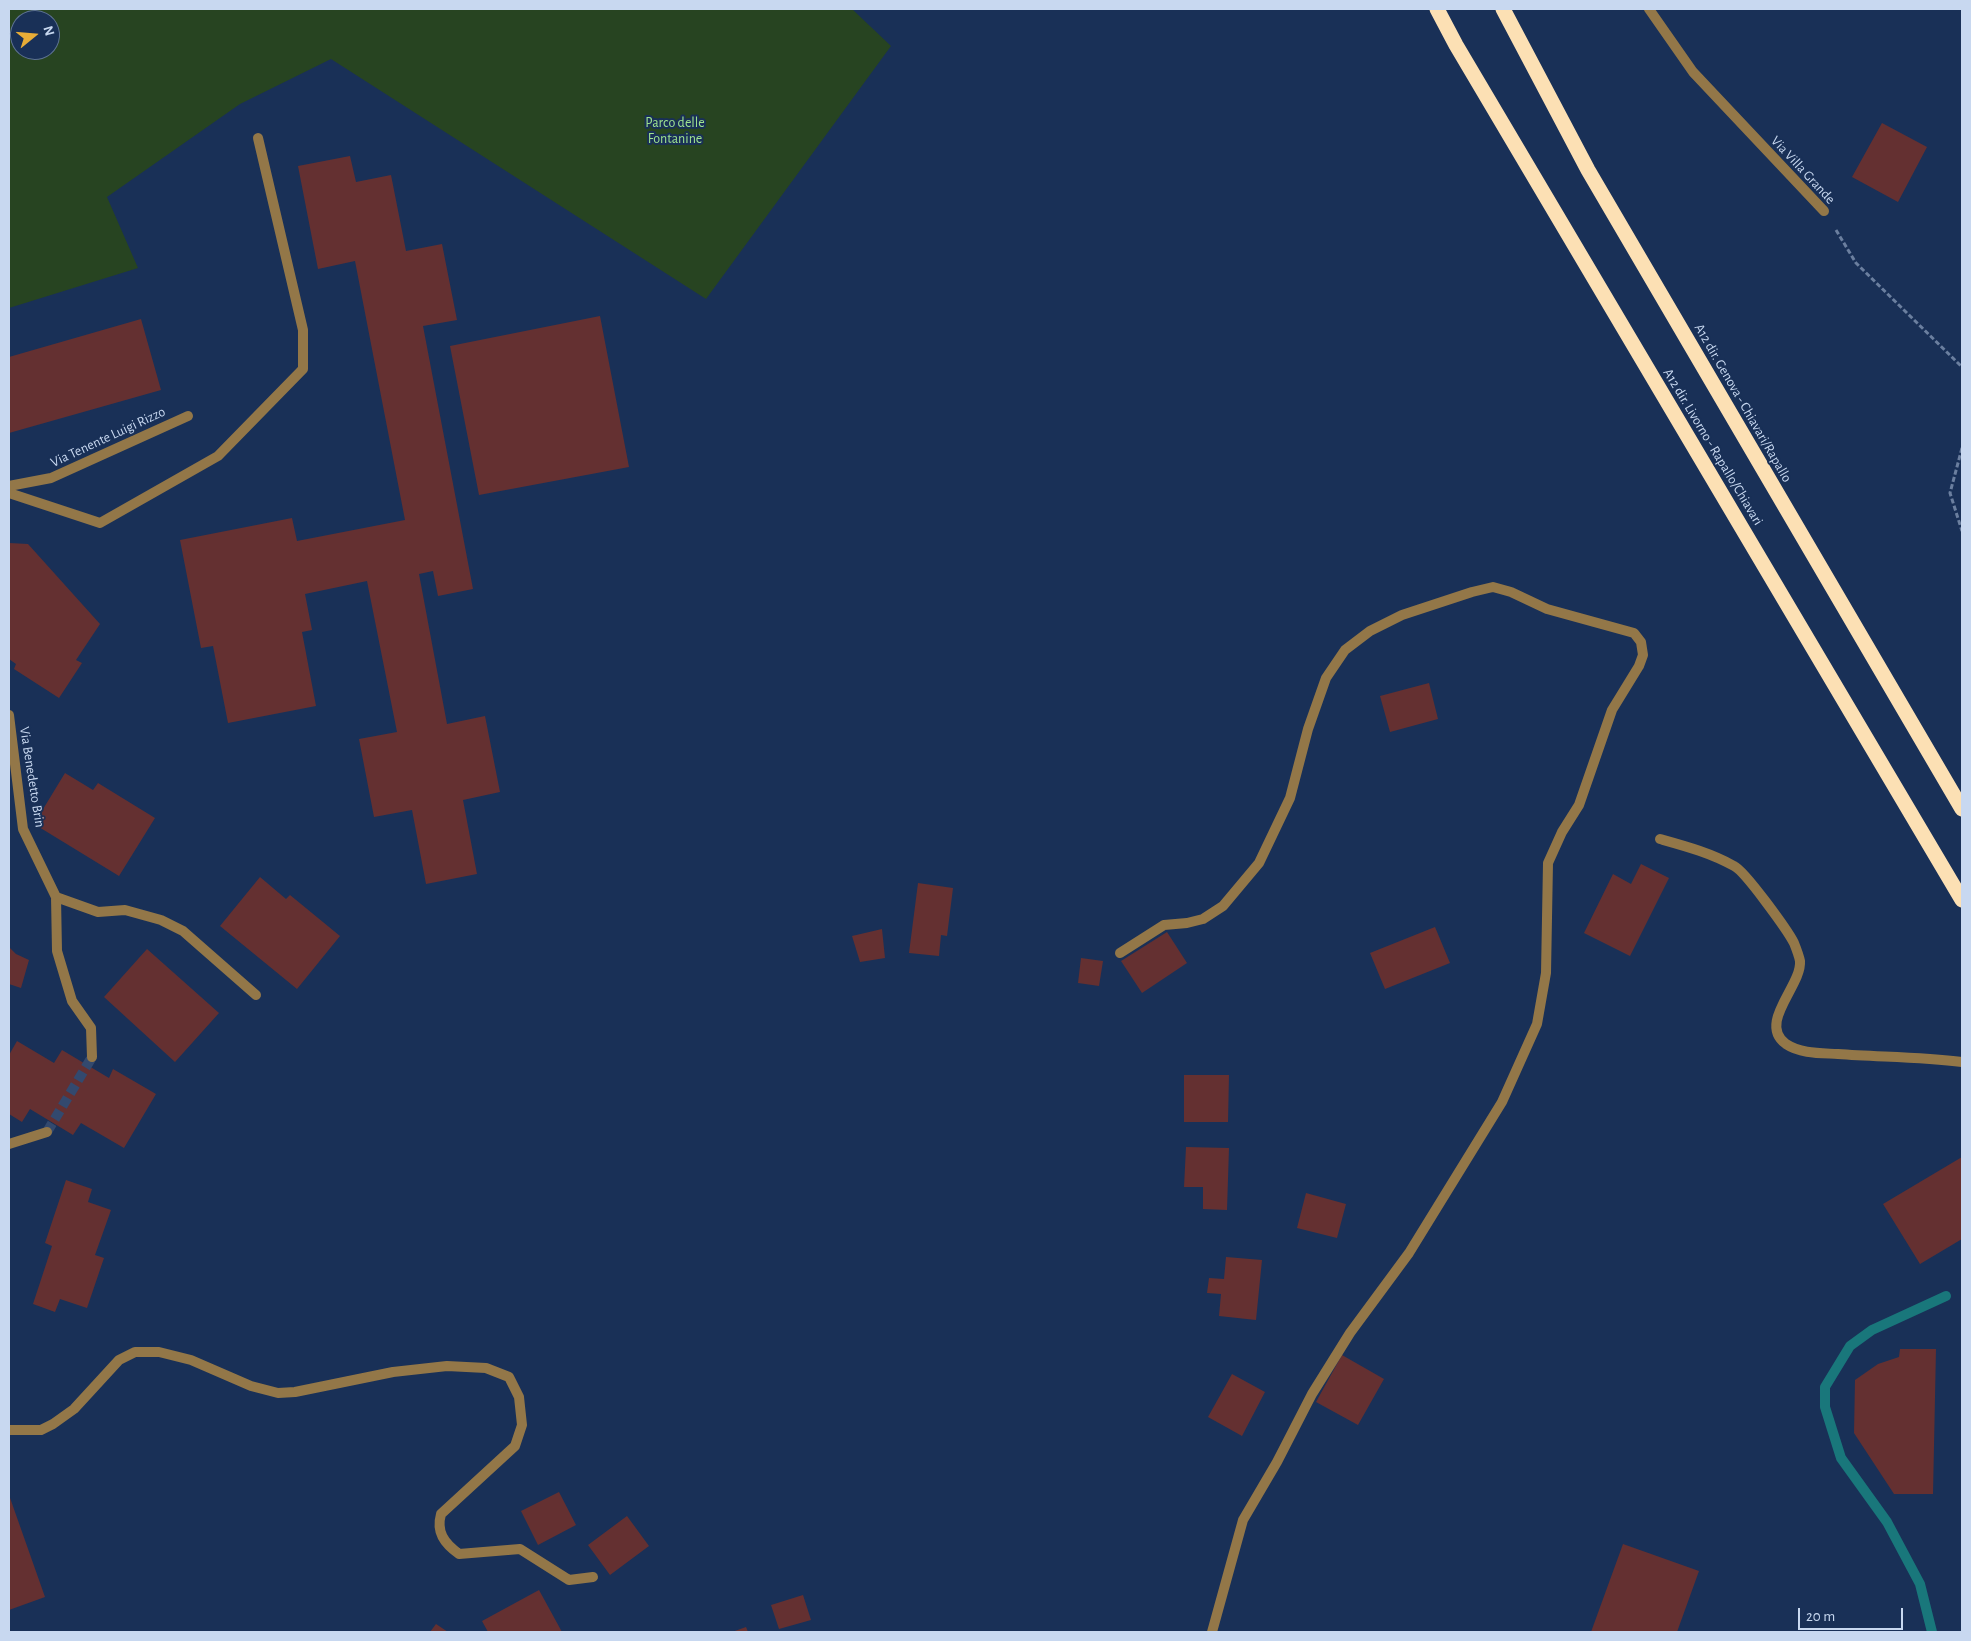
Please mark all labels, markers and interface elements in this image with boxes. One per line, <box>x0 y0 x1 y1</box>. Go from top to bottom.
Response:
north arrow <box>10 10 60 60</box>
text: N <box>40 24 57 38</box>
park label: Parco delle Fontanine <box>645 115 705 148</box>
street label: Via Villa Grande <box>1767 133 1839 207</box>
street label: A12 dir. Genova - Chiavari/Rapallo <box>1691 321 1795 485</box>
street label: A12 dir. Livorno - Rapallo/Chiavari <box>1659 366 1767 528</box>
street label: Via Tenente Luigi Rizzo <box>48 403 168 471</box>
street label: Via Benedetto Brin <box>16 725 48 829</box>
scale bar <box>1801 1598 1906 1630</box>
text: 20 m <box>1806 1609 1835 1624</box>

